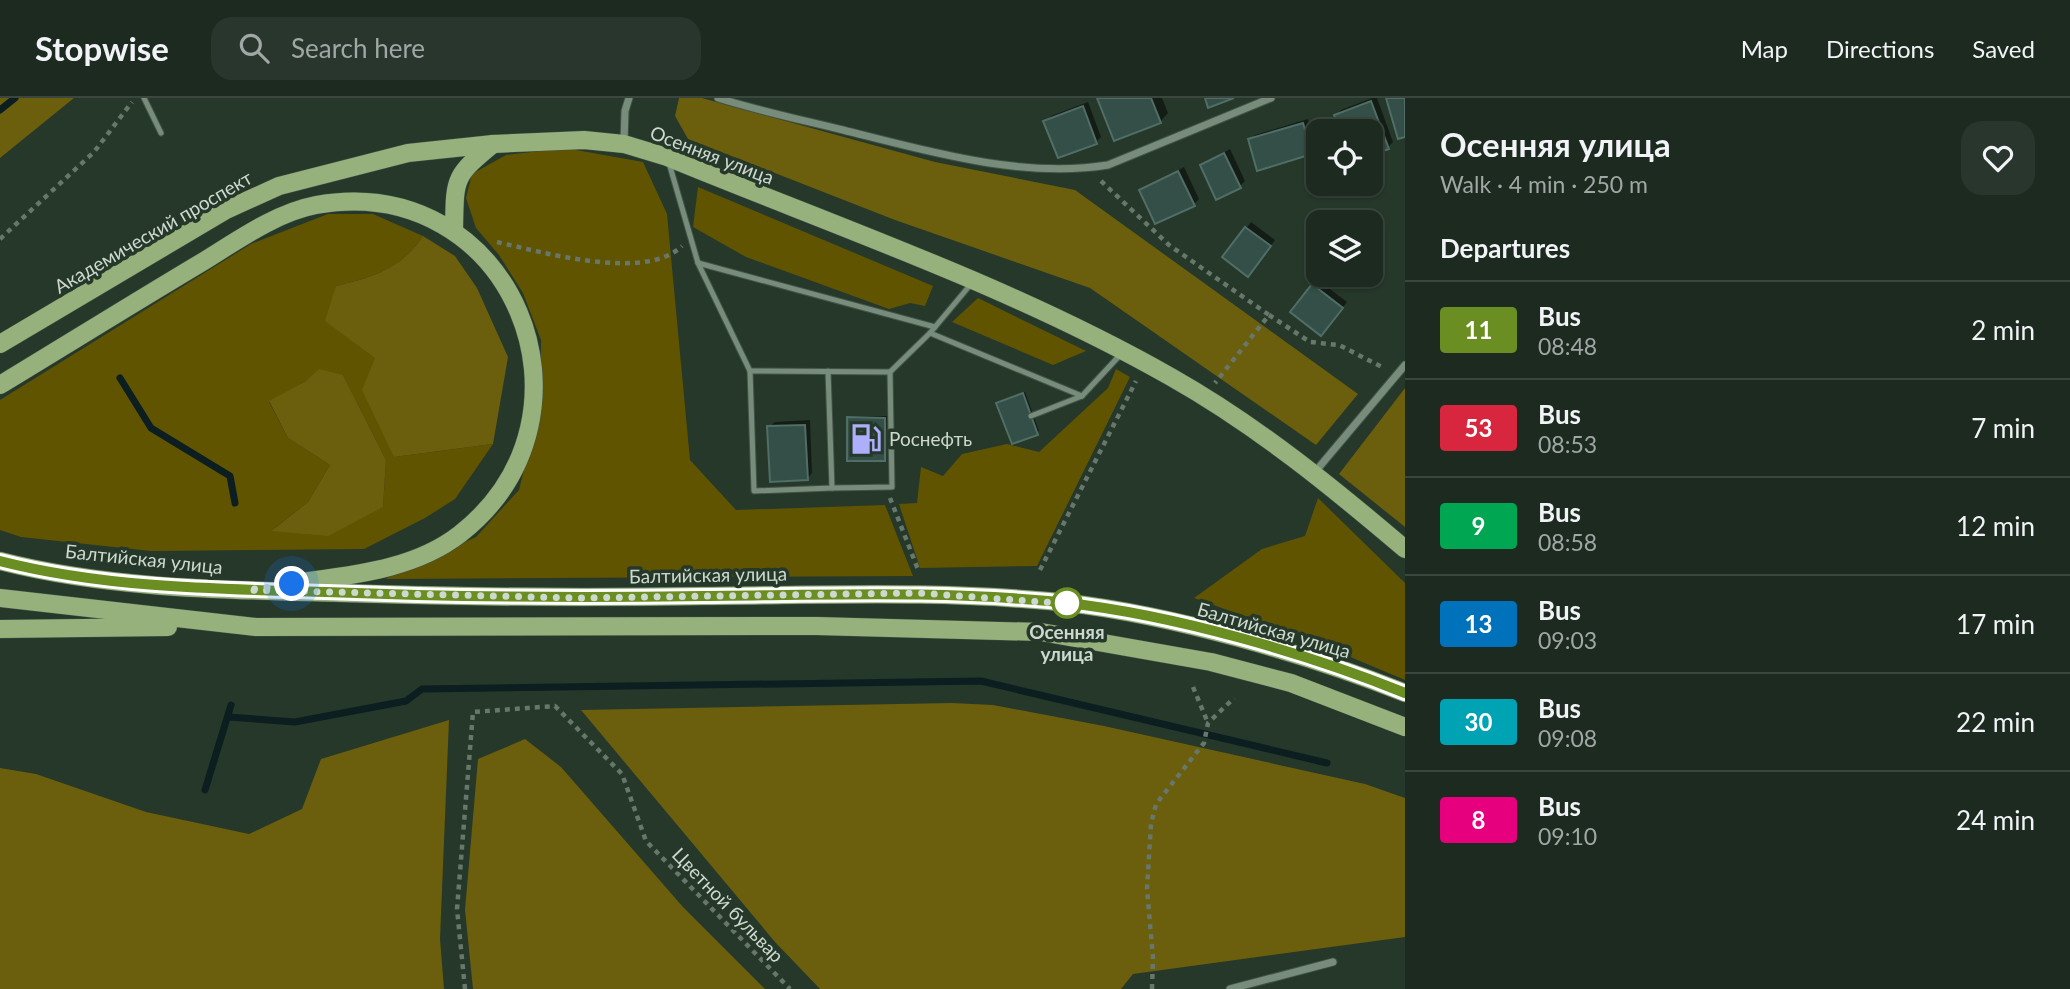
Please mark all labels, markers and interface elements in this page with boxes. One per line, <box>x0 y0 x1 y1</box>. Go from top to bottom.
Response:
search box <box>211 17 701 80</box>
text: Stopwise <box>35 28 169 68</box>
icon: search <box>235 29 273 67</box>
text: Search here <box>291 32 425 64</box>
text: Map <box>1741 34 1788 63</box>
text: Directions <box>1826 34 1934 63</box>
text: Saved <box>1972 34 2035 63</box>
map controls <box>1306 119 1383 287</box>
button: locate <box>1306 119 1383 196</box>
street label: Осенняя улица <box>647 120 777 189</box>
button: heart <box>1961 121 2035 195</box>
text: Осенняя улица <box>1440 124 1671 164</box>
street label: Академический проспект <box>50 165 256 298</box>
text: Walk · 4 min · 250 m <box>1440 170 1648 198</box>
button: layers <box>1306 210 1383 287</box>
text: Departures <box>1440 232 1570 264</box>
text: Bus <box>1538 300 1581 332</box>
text: 2 min <box>1971 314 2035 346</box>
text: 11 <box>1465 315 1492 344</box>
text: 08:48 <box>1538 332 1597 360</box>
text: Bus <box>1538 398 1581 430</box>
text: 7 min <box>1971 412 2035 444</box>
text: 53 <box>1465 413 1492 442</box>
fuel station icon: Роснефть <box>849 422 883 456</box>
place label: Роснефть <box>889 427 972 450</box>
text: 08:53 <box>1538 430 1597 458</box>
text: Bus <box>1538 496 1581 528</box>
text: 12 min <box>1956 510 2035 542</box>
text: 9 <box>1472 511 1485 540</box>
text: 08:58 <box>1538 528 1597 556</box>
street label: Балтийская улица <box>64 539 224 578</box>
street label: Балтийская улица <box>629 562 787 587</box>
your location <box>274 566 309 601</box>
marker: Осенняя улица <box>1052 588 1082 618</box>
text: Bus <box>1538 594 1581 626</box>
street label: Балтийская улица <box>1195 597 1353 662</box>
text: 17 min <box>1956 608 2035 640</box>
text: 13 <box>1465 609 1492 638</box>
place label: Осенняя улица <box>1029 620 1105 665</box>
text: 09:03 <box>1538 626 1597 654</box>
text: Bus <box>1538 692 1581 724</box>
text: 22 min <box>1956 706 2035 738</box>
text: 30 <box>1465 707 1492 736</box>
text: 09:08 <box>1538 724 1597 752</box>
text: Bus <box>1538 790 1581 822</box>
text: 24 min <box>1956 804 2035 836</box>
text: 8 <box>1472 805 1485 834</box>
text: 09:10 <box>1538 822 1597 850</box>
street label: Цветной бульвар <box>668 843 789 967</box>

